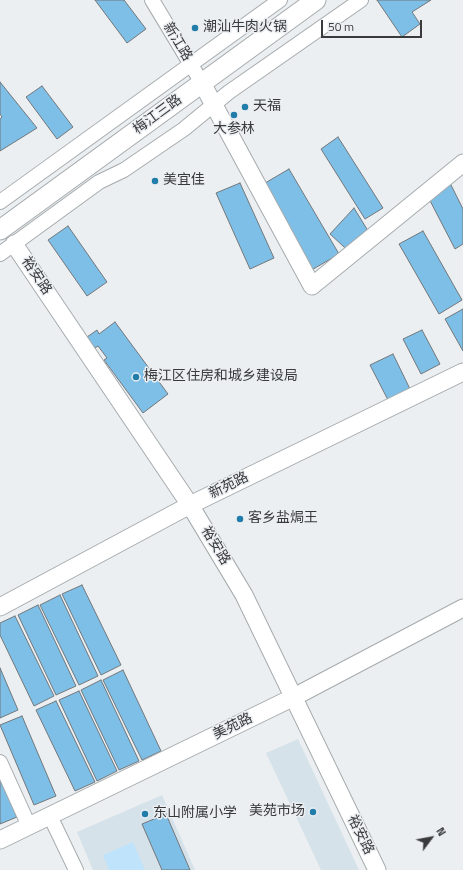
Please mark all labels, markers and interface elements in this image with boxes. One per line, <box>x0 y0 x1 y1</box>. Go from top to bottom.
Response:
scale bar <box>323 12 424 38</box>
text: 50 m <box>328 17 354 36</box>
street label: 新江路 <box>159 20 195 64</box>
place label: 潮汕牛肉火锅 <box>203 20 287 36</box>
marker: 潮汕牛肉火锅 <box>190 23 200 33</box>
street label: 梅江三路 <box>130 92 186 138</box>
place label: 天福 <box>253 99 281 115</box>
marker: 天福 <box>240 102 250 112</box>
marker: 大参林 <box>229 110 239 120</box>
place label: 大参林 <box>213 122 255 138</box>
place label: 美宜佳 <box>163 173 205 189</box>
marker: 美宜佳 <box>150 176 160 186</box>
street label: 裕安路 <box>17 254 55 298</box>
place label: 梅江区住房和城乡建设局 <box>144 369 298 385</box>
marker: 梅江区住房和城乡建设局 <box>131 372 141 382</box>
street label: 新苑路 <box>206 469 252 503</box>
place label: 客乡盐焗王 <box>248 511 318 527</box>
marker: 客乡盐焗王 <box>235 514 245 524</box>
street label: 裕安路 <box>197 524 233 568</box>
street label: 美苑路 <box>210 710 256 744</box>
place label: 美苑市场 <box>249 804 305 820</box>
place label: 东山附属小学 <box>153 806 237 822</box>
marker: 美苑市场 <box>308 807 318 817</box>
marker: 东山附属小学 <box>140 809 150 819</box>
street label: 裕安路 <box>343 812 377 858</box>
north arrow <box>411 818 451 858</box>
text: N <box>432 824 450 839</box>

